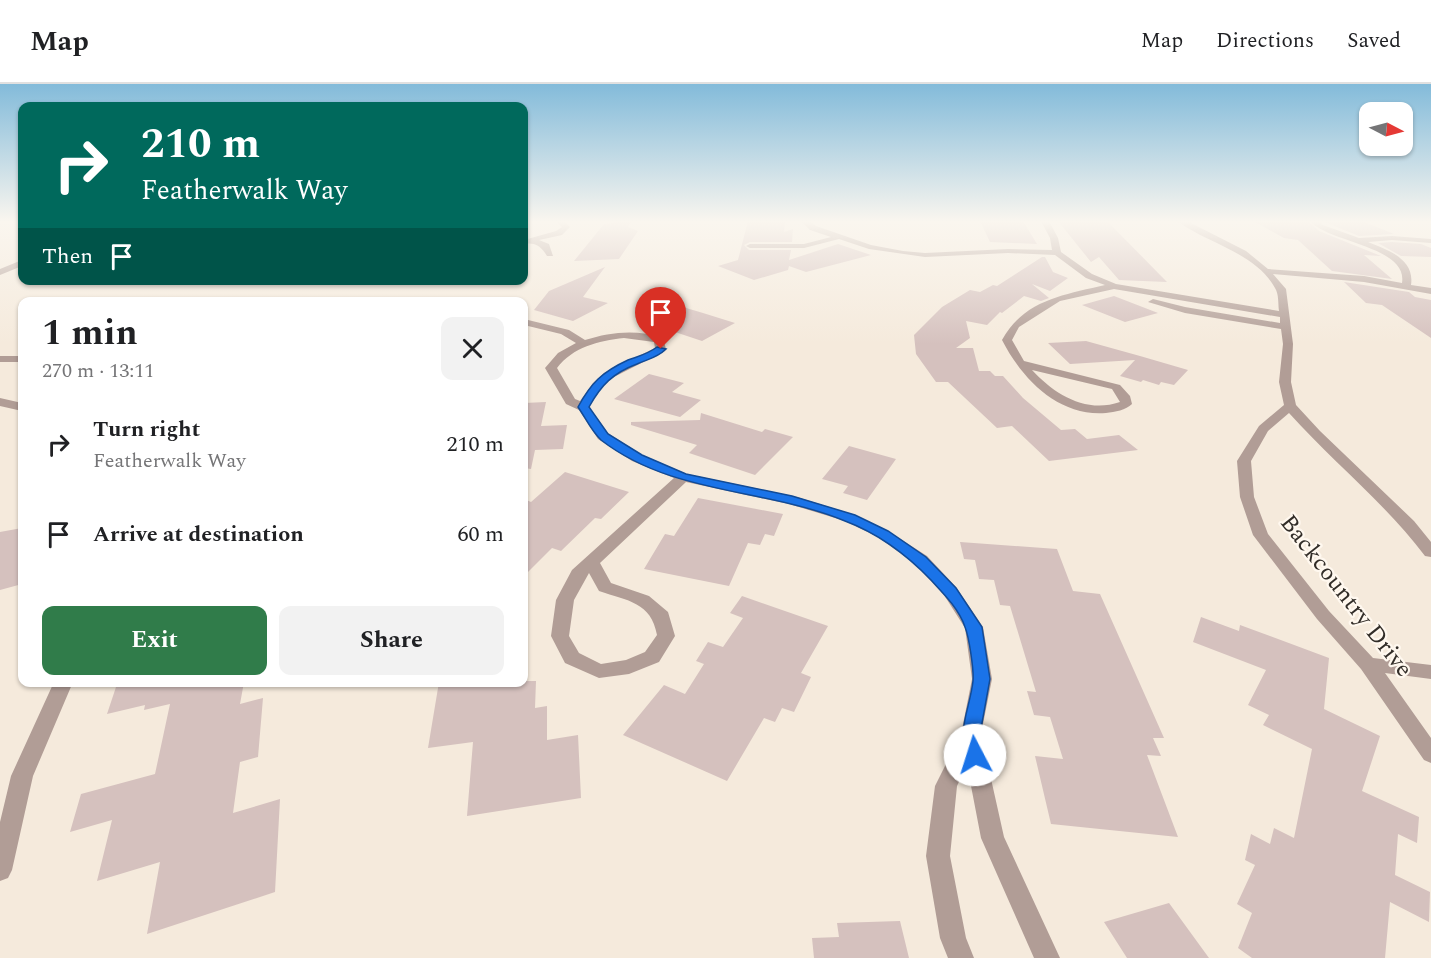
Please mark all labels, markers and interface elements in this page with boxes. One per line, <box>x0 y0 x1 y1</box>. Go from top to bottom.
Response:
text: Map <box>30 20 89 63</box>
text: Map <box>1141 25 1183 57</box>
text: Directions <box>1216 25 1314 57</box>
text: Saved <box>1347 25 1401 57</box>
north arrow <box>1359 102 1413 156</box>
map controls <box>1359 102 1413 156</box>
text: 210 m <box>141 113 260 176</box>
icon: right <box>42 126 120 204</box>
text: Featherwalk Way <box>141 170 347 212</box>
text: Then <box>42 240 93 273</box>
icon: arrive <box>105 240 138 273</box>
pin <box>635 287 686 349</box>
icon: arrive <box>644 296 677 329</box>
text: 1 min <box>42 306 138 361</box>
button: close <box>441 317 504 380</box>
text: 270 m · 13:11 <box>42 356 154 386</box>
text: Turn right <box>93 413 200 446</box>
icon: right <box>42 428 75 461</box>
text: 210 m <box>447 428 504 461</box>
text: Featherwalk Way <box>93 446 246 476</box>
street label: Backcountry Drive <box>1271 507 1421 685</box>
icon: arrive <box>42 518 75 551</box>
text: Arrive at destination <box>93 518 304 551</box>
text: 60 m <box>458 518 504 551</box>
button: Exit <box>42 606 267 675</box>
button: Share <box>279 606 504 675</box>
position arrow <box>943 723 1007 787</box>

